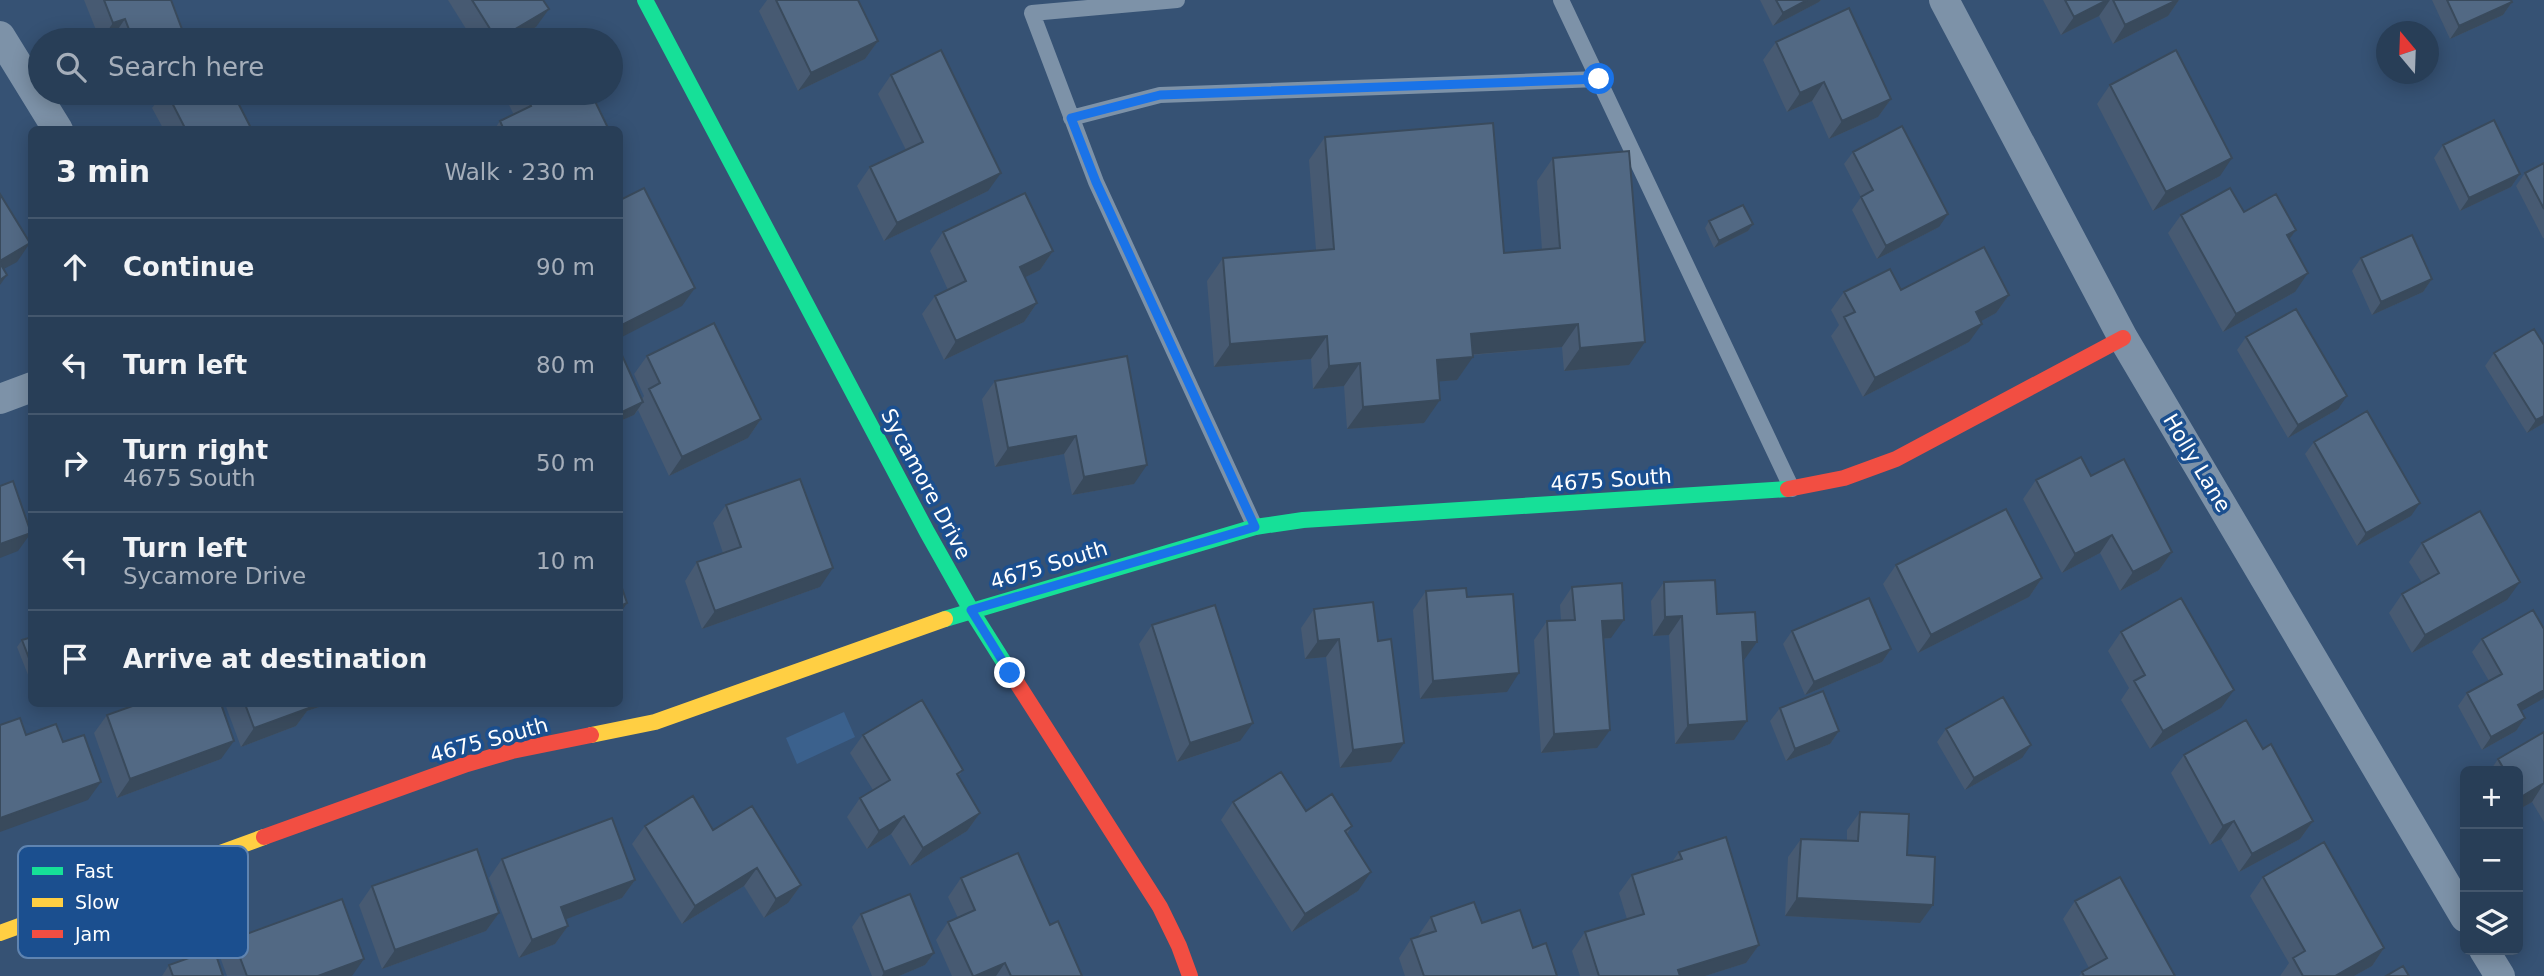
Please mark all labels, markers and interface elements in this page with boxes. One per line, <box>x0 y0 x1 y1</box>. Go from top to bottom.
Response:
north arrow <box>2376 21 2439 84</box>
search box <box>28 28 623 105</box>
icon: search <box>52 48 90 86</box>
text: Search here <box>108 52 264 82</box>
route start <box>1583 63 1614 94</box>
text: 3 min <box>56 154 150 189</box>
text: Walk · 230 m <box>444 159 595 185</box>
icon: ahead <box>56 248 94 286</box>
text: Continue <box>123 252 254 282</box>
text: 90 m <box>536 254 595 280</box>
icon: left <box>56 346 94 384</box>
text: Turn left <box>123 350 247 380</box>
text: 80 m <box>536 352 595 378</box>
street label: Sycamore Drive <box>876 405 976 563</box>
street label: Holly Lane <box>2158 410 2236 516</box>
text: Turn right <box>123 435 268 465</box>
icon: right <box>56 444 94 482</box>
text: 50 m <box>536 450 595 476</box>
street label: 4675 South <box>1550 464 1672 496</box>
text: 4675 South <box>123 465 256 491</box>
text: Turn left <box>123 533 247 563</box>
street label: 4675 South <box>988 536 1110 594</box>
icon: left <box>56 542 94 580</box>
text: 10 m <box>536 548 595 574</box>
text: Sycamore Drive <box>123 563 306 589</box>
icon: arrive <box>56 640 94 678</box>
text: Arrive at destination <box>123 644 427 674</box>
route end <box>994 657 1025 688</box>
street label: 4675 South <box>427 713 551 767</box>
map controls <box>2460 766 2523 955</box>
button: + <box>2460 766 2523 829</box>
button: − <box>2460 829 2523 892</box>
legend <box>18 846 248 958</box>
text: Fast <box>75 860 113 882</box>
text: Slow <box>75 891 120 913</box>
button: layers <box>2460 892 2523 955</box>
text: Jam <box>74 923 111 945</box>

